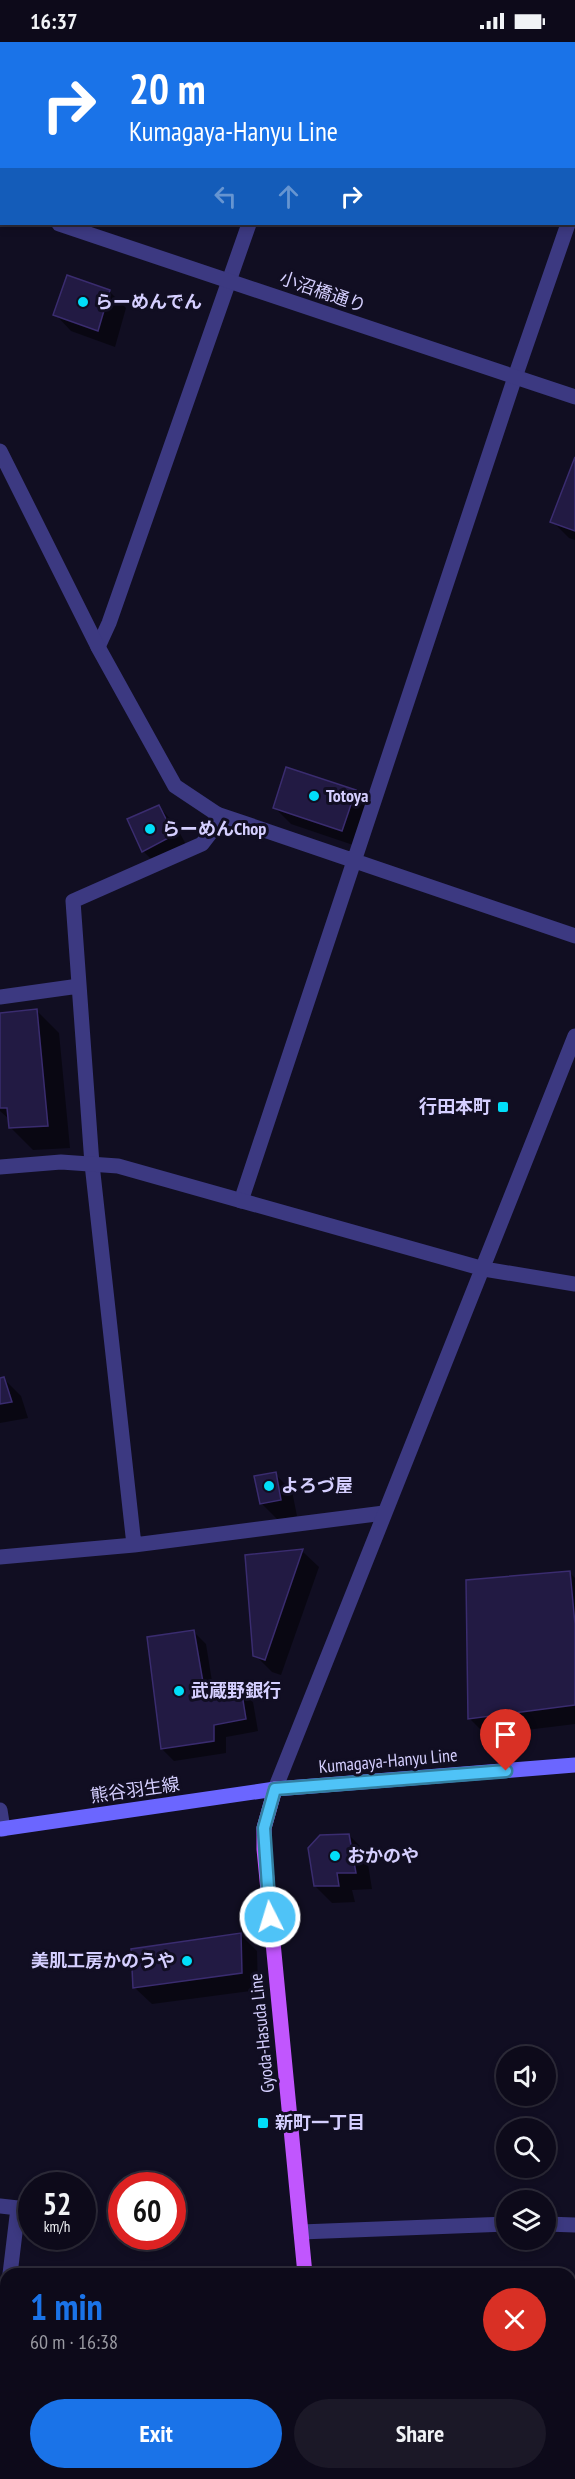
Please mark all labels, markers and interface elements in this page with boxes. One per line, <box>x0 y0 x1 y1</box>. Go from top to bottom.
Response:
text: 16:37 <box>30 7 78 35</box>
text: 20 m <box>129 61 206 116</box>
icon: right <box>30 66 108 144</box>
text: Kumagaya-Hanyu Line <box>129 114 338 148</box>
icon: left <box>209 180 242 213</box>
icon: ahead <box>272 180 305 213</box>
icon: right <box>335 180 368 213</box>
street label: 小沼橋通り <box>277 266 369 317</box>
place label: らーめんでん <box>95 290 202 313</box>
marker: らーめんでん <box>76 295 90 309</box>
place label: Totoya <box>326 784 368 807</box>
marker: Totoya <box>307 789 321 803</box>
place label: らーめんChop <box>162 817 266 840</box>
marker: らーめんChop <box>143 822 157 836</box>
place label: 行田本町 <box>419 1095 491 1118</box>
marker: 行田本町 <box>496 1100 510 1114</box>
place label: よろづ屋 <box>281 1474 353 1497</box>
marker: よろづ屋 <box>262 1479 276 1493</box>
place label: 武蔵野銀行 <box>191 1679 281 1702</box>
marker: 武蔵野銀行 <box>172 1684 186 1698</box>
pin <box>480 1709 531 1771</box>
icon: arrive <box>489 1718 522 1751</box>
street label: Kumagaya-Hanyu Line <box>318 1743 458 1778</box>
street label: 熊谷羽生線 <box>89 1772 181 1807</box>
place label: おかのや <box>347 1844 419 1867</box>
marker: おかのや <box>328 1849 342 1863</box>
position arrow <box>238 1885 302 1949</box>
place label: 美肌工房かのうや <box>31 1949 175 1972</box>
marker: 美肌工房かのうや <box>180 1954 194 1968</box>
street label: Gyoda-Hasuda Line <box>244 1972 279 2094</box>
map controls <box>496 2046 556 2250</box>
button: sound <box>496 2046 556 2106</box>
place label: 新町一丁目 <box>275 2111 365 2134</box>
marker: 新町一丁目 <box>256 2116 270 2130</box>
button: search <box>496 2118 556 2178</box>
speed limit sign: 60 <box>108 2172 186 2250</box>
text: 52 <box>43 2184 71 2223</box>
button: layers <box>496 2190 556 2250</box>
text: km/h <box>44 2217 70 2236</box>
text: 1 min <box>30 2283 103 2330</box>
button: close <box>483 2288 546 2351</box>
text: 60 m · 16:38 <box>30 2329 118 2355</box>
button: Exit <box>30 2399 282 2468</box>
button: Share <box>294 2399 546 2468</box>

